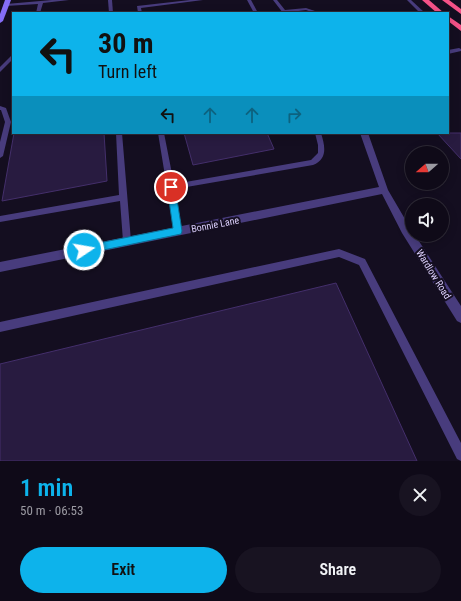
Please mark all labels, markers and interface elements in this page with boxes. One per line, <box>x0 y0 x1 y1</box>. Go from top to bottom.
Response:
text: 30 m <box>98 27 154 60</box>
icon: left <box>32 28 84 80</box>
text: Turn left <box>98 61 157 82</box>
icon: left <box>157 104 179 126</box>
icon: ahead <box>199 104 221 126</box>
icon: ahead <box>241 104 263 126</box>
icon: right <box>283 104 305 126</box>
north arrow <box>405 146 449 190</box>
map controls <box>405 146 449 242</box>
pin <box>154 170 188 204</box>
icon: arrive <box>160 176 182 198</box>
button: sound <box>405 198 449 242</box>
street label: Bonnie Lane <box>190 214 240 235</box>
position arrow <box>63 229 105 271</box>
street label: Wardlow Road <box>414 247 453 301</box>
text: 1 min <box>20 474 73 502</box>
button: close <box>399 474 441 516</box>
text: 50 m · 06:53 <box>20 503 83 518</box>
button: Exit <box>20 547 227 593</box>
button: Share <box>235 547 441 593</box>

